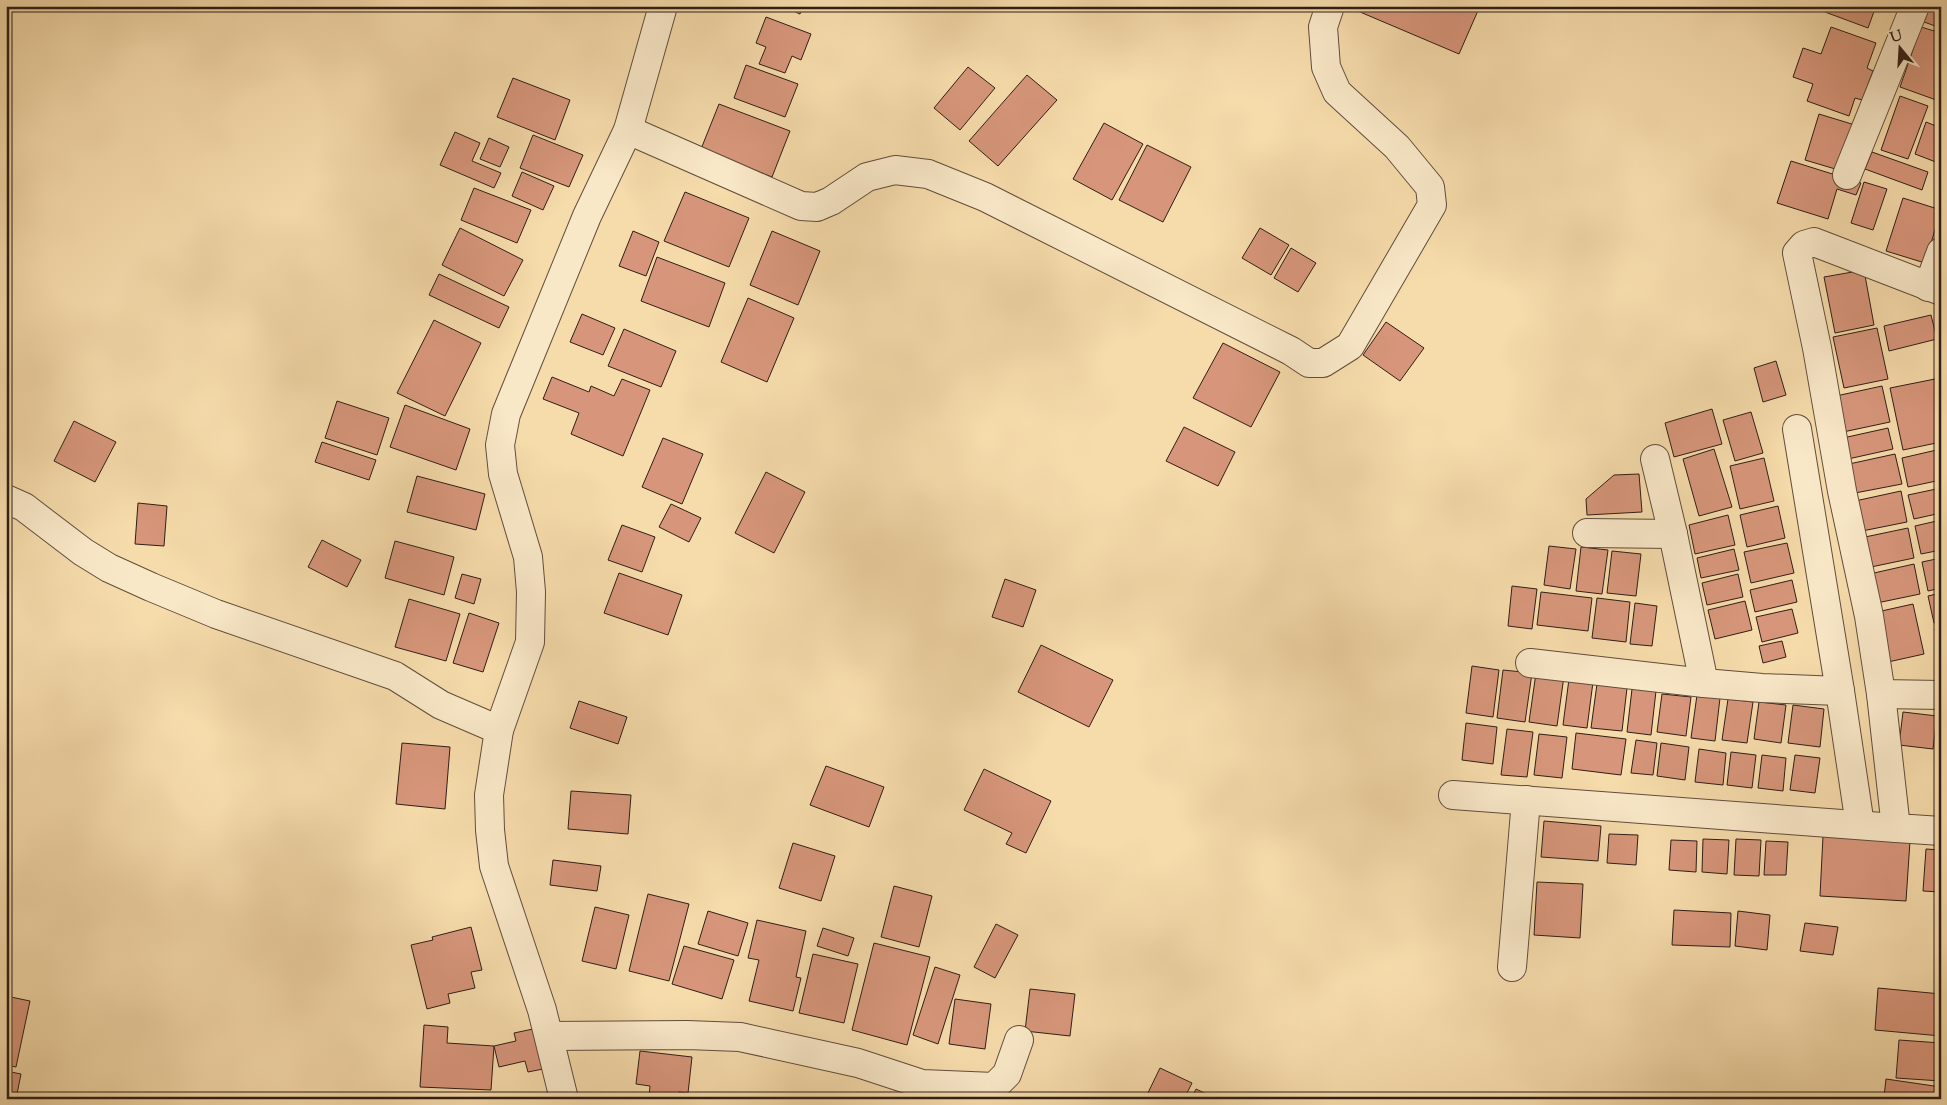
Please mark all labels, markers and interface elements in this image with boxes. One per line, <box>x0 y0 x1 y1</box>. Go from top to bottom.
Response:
north arrow <box>1874 22 1924 72</box>
text: U <box>1888 26 1906 49</box>

